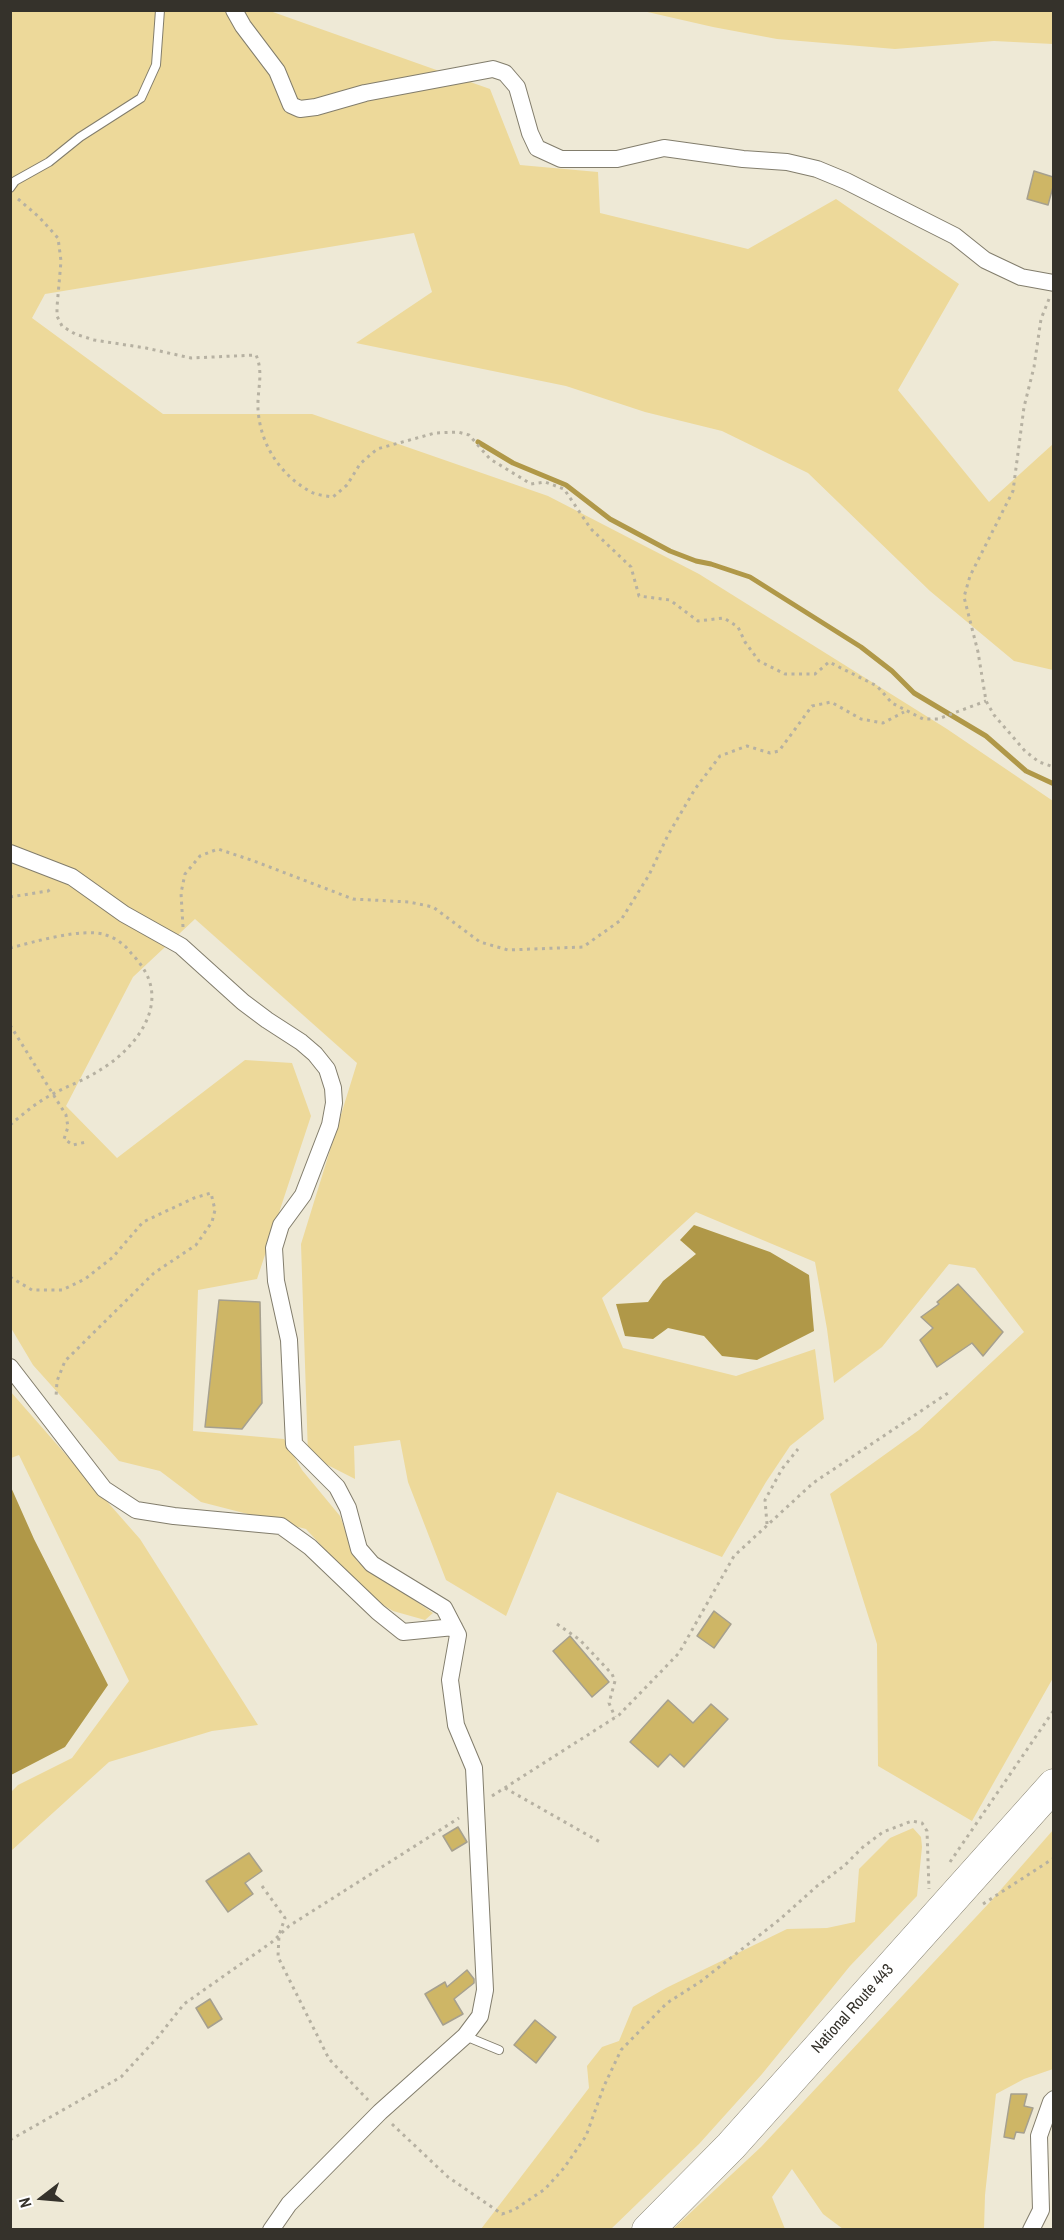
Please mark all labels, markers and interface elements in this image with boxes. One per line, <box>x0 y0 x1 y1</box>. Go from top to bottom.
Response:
street label: National Route 443 <box>808 1961 898 2057</box>
north arrow <box>12 2168 72 2228</box>
text: N <box>13 2195 37 2211</box>

